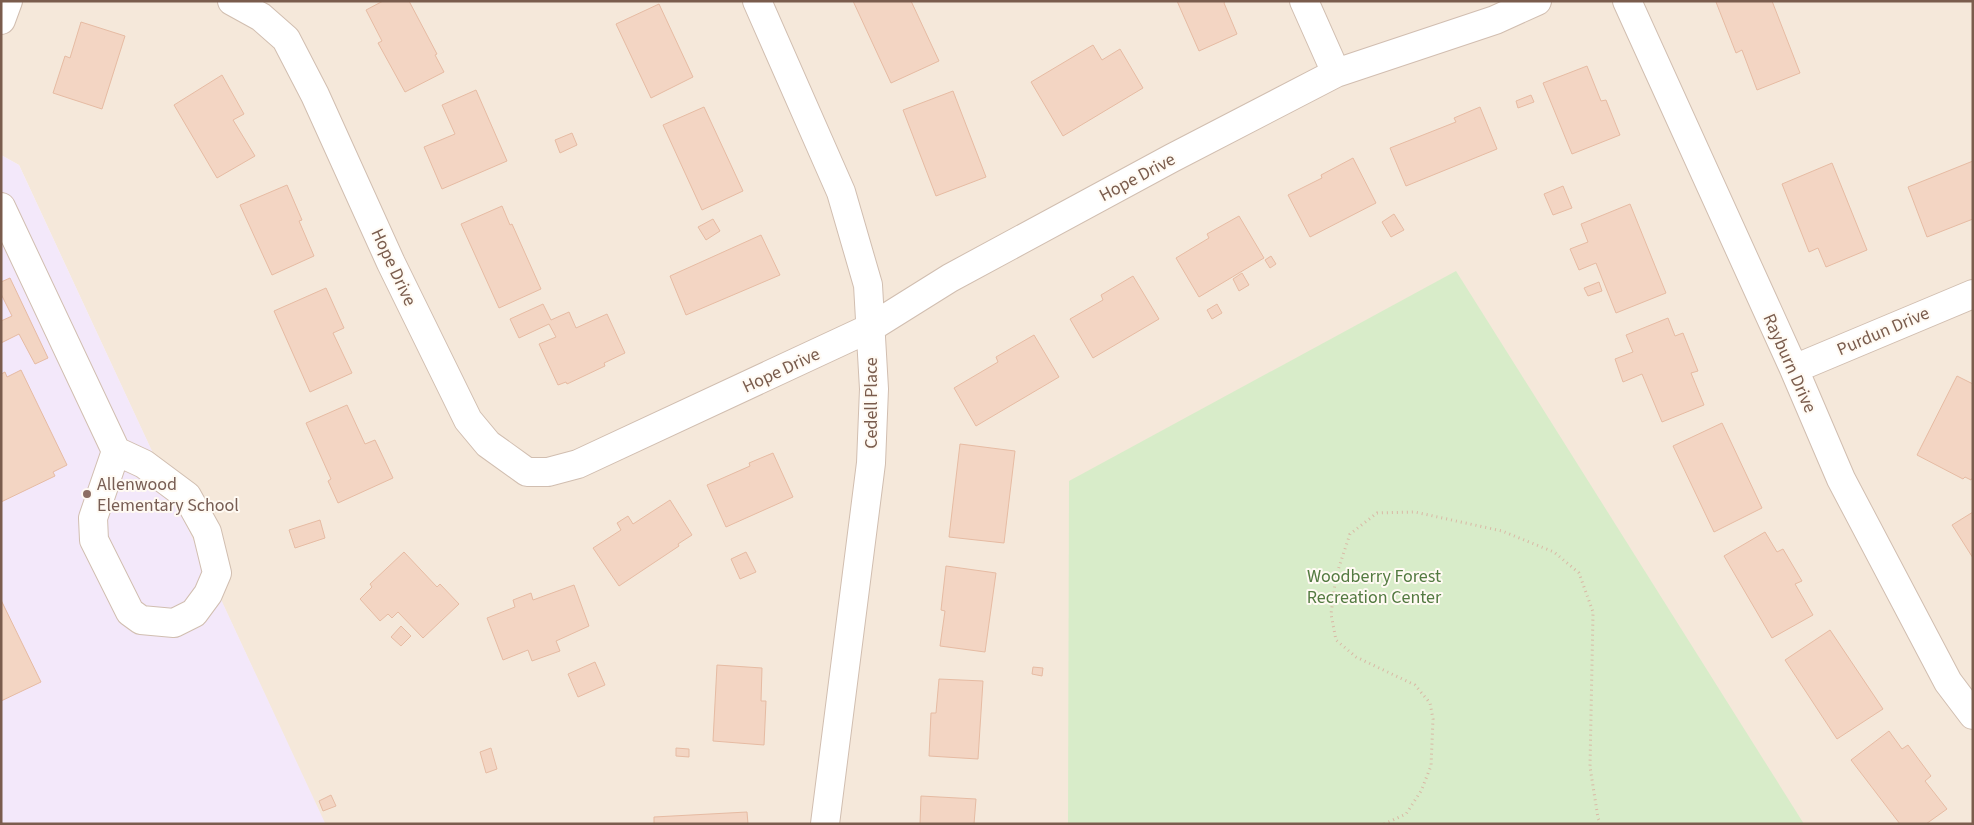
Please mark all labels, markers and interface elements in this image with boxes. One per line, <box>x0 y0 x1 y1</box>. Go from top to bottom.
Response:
street label: Hope Drive <box>1095 147 1180 208</box>
street label: Hope Drive <box>365 224 422 310</box>
street label: Purdun Drive <box>1833 301 1933 362</box>
street label: Rayburn Drive <box>1757 310 1823 417</box>
street label: Hope Drive <box>738 342 824 399</box>
street label: Cedell Place <box>859 357 884 449</box>
place label: Allenwood Elementary School <box>97 472 239 518</box>
marker: Allenwood Elementary School <box>81 488 93 500</box>
park label: Woodberry Forest Recreation Center <box>1307 564 1442 610</box>

